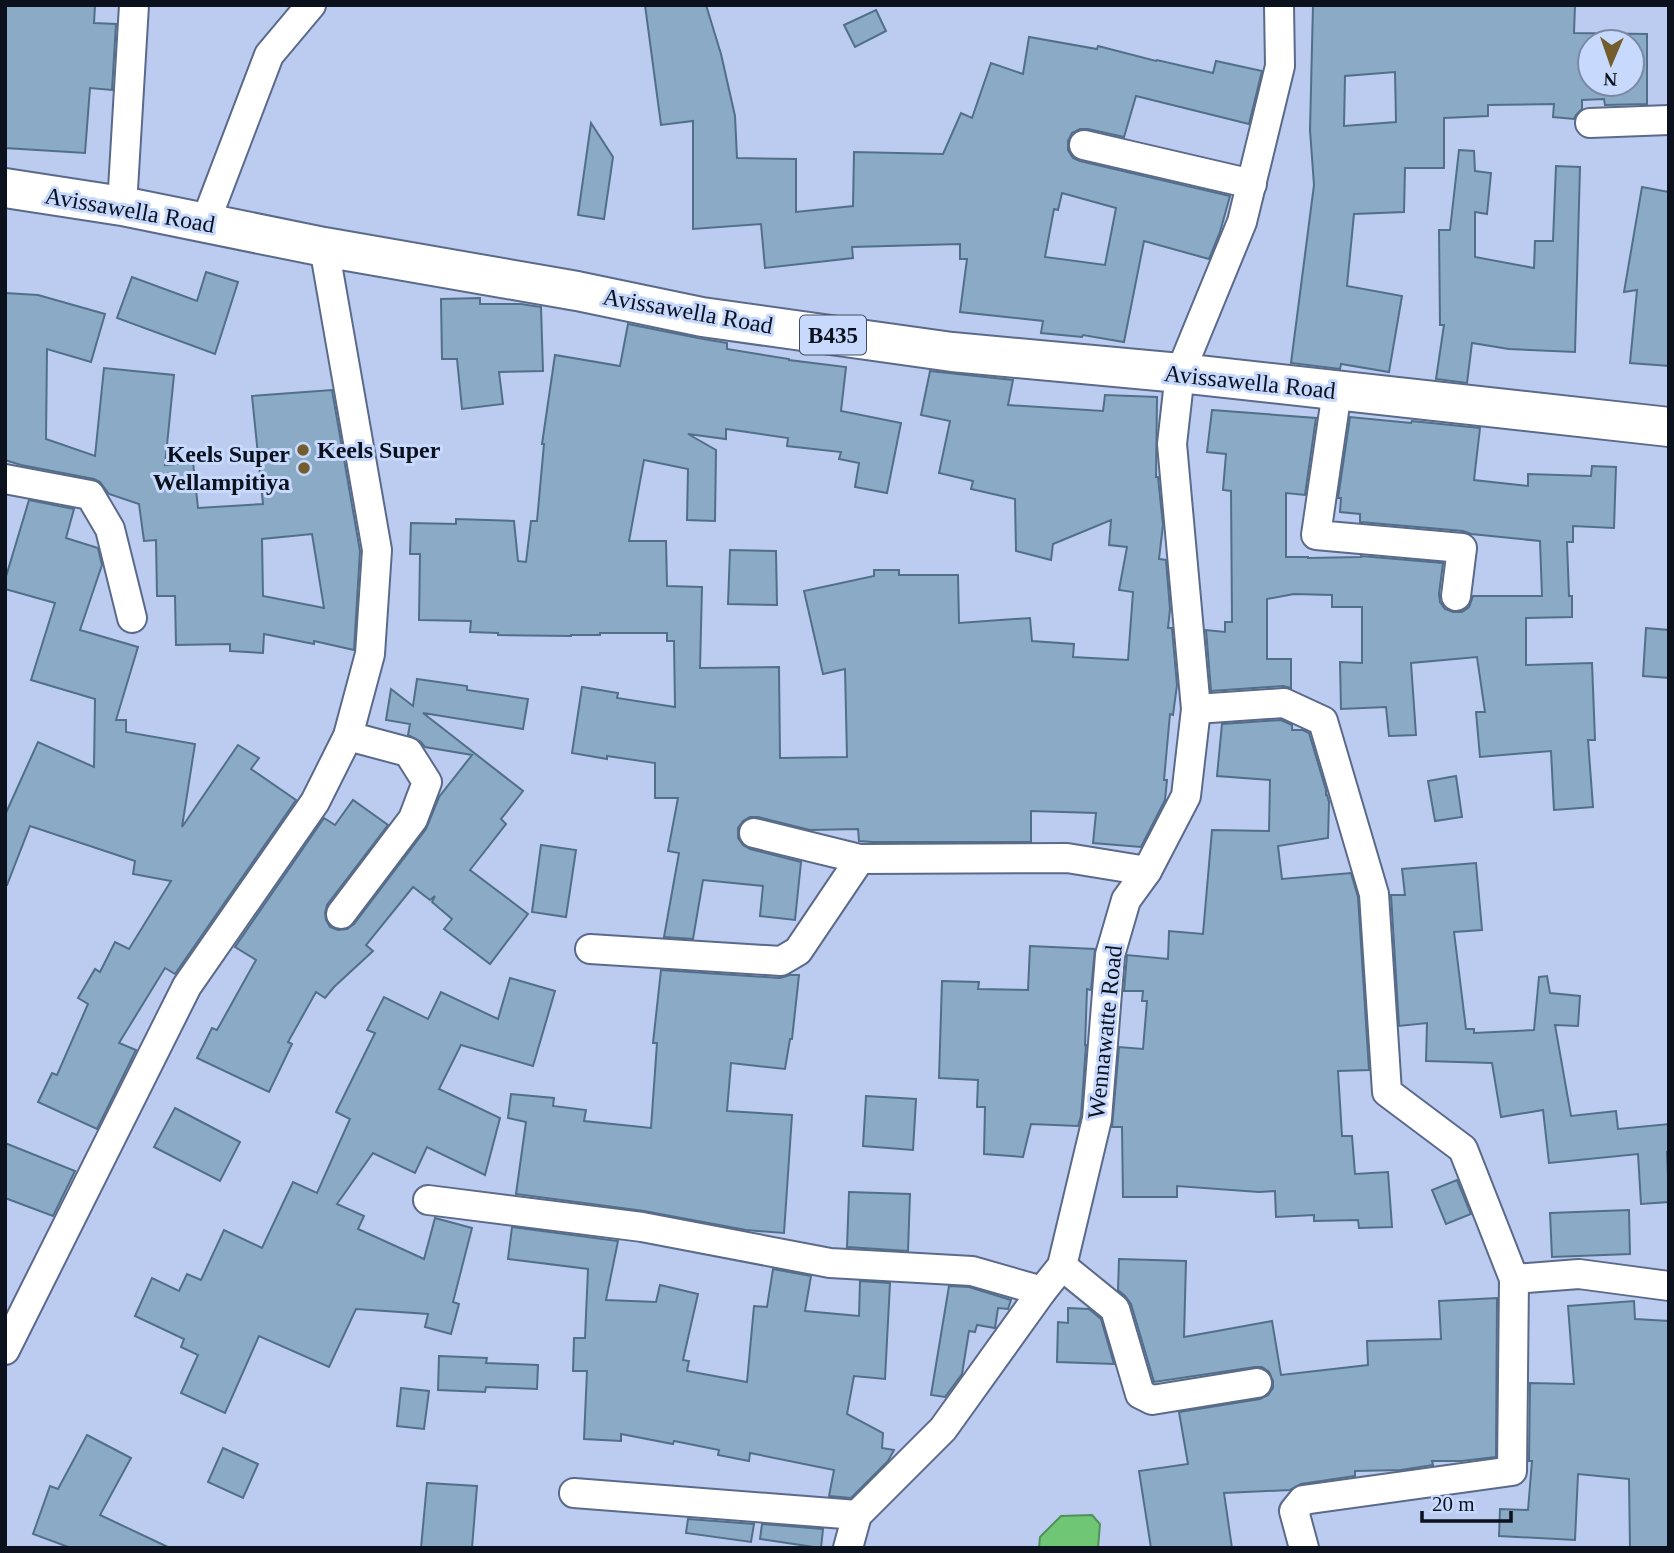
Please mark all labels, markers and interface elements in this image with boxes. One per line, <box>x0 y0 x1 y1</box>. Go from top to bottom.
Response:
north arrow <box>1576 28 1646 98</box>
text: N <box>1603 69 1618 90</box>
street label: Avissawella Road <box>43 182 217 238</box>
street label: Avissawella Road <box>601 283 775 339</box>
road number: B435 <box>800 316 866 354</box>
street label: Avissawella Road <box>1163 360 1337 404</box>
place label: Keels Super <box>317 437 441 463</box>
place label: Keels Super Wellampitiya <box>153 441 290 495</box>
marker: Keels Super <box>295 442 311 458</box>
marker: Keels Super Wellampitiya <box>296 460 312 476</box>
street label: Wennawatte Road <box>1083 944 1127 1120</box>
scale bar <box>1422 1480 1511 1524</box>
text: 20 m <box>1432 1492 1475 1516</box>

